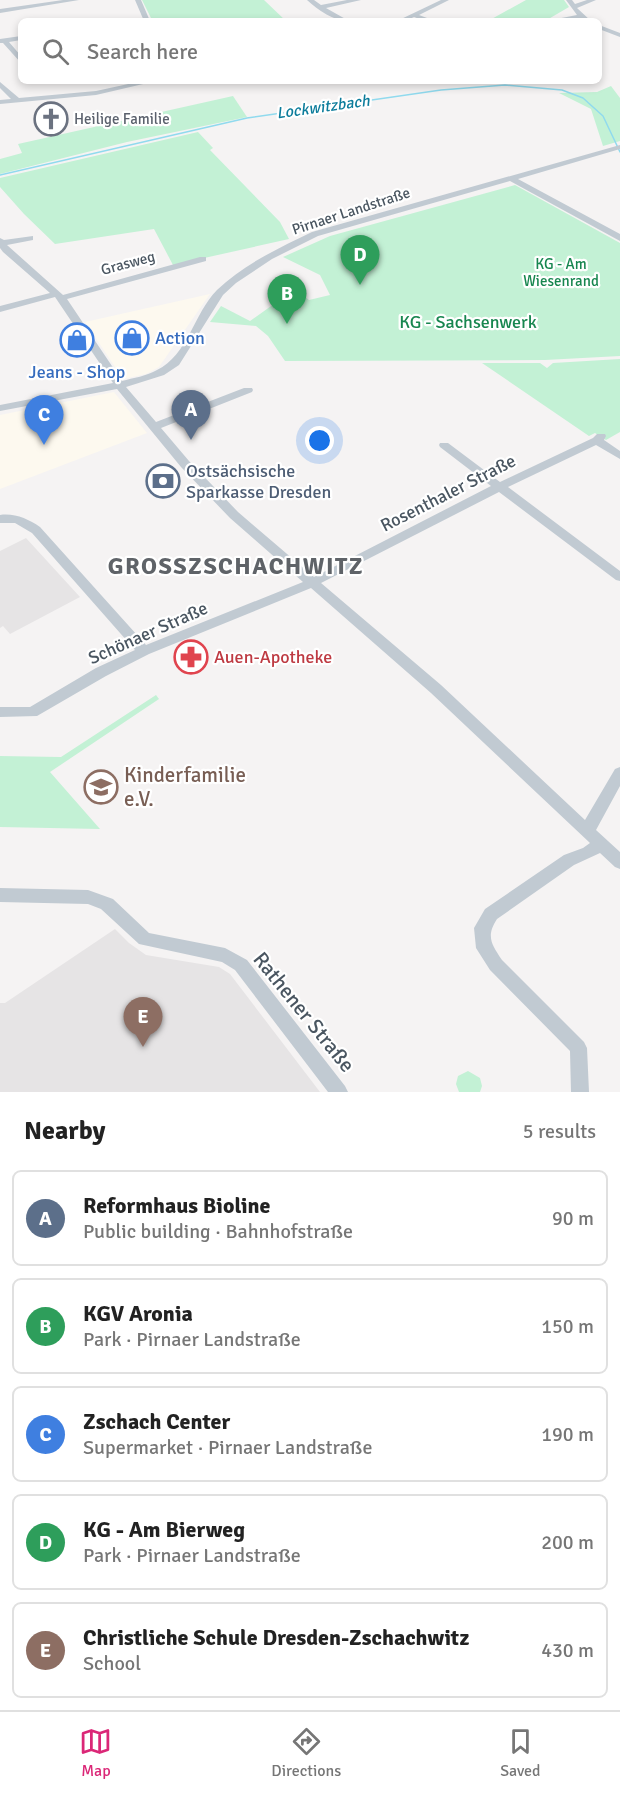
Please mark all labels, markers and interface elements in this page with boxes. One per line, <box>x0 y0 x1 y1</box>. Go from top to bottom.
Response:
search box <box>18 18 602 84</box>
icon: search <box>39 35 72 68</box>
text: Search here <box>87 38 198 65</box>
water label: Lockwitzbach <box>275 90 372 123</box>
church icon: Heilige Familie <box>33 101 69 137</box>
place label: Heilige Familie <box>74 110 170 128</box>
street label: Pirnaer Landstraße <box>290 183 412 239</box>
pin: D <box>340 236 380 285</box>
street label: Grasweg <box>99 247 157 279</box>
park label: KG - Am Wiesenrand <box>523 255 599 290</box>
pin: B <box>268 274 306 324</box>
park label: KG - Sachsenwerk <box>399 311 537 333</box>
shop icon: Action <box>114 320 150 356</box>
shop icon: Jeans - Shop <box>59 322 95 358</box>
place label: Action <box>155 327 205 349</box>
place label: Jeans - Shop <box>29 361 125 383</box>
pin: A <box>172 390 210 440</box>
pin: C <box>24 396 63 445</box>
your location <box>305 426 334 455</box>
street label: Rosenthaler Straße <box>377 449 519 537</box>
place label: Ostsächsische Sparkasse Dresden <box>186 460 331 503</box>
bank icon: Ostsächsische Sparkasse Dresden <box>145 463 181 499</box>
district label: GROSSZSCHACHWITZ <box>108 551 364 581</box>
street label: Schönaer Straße <box>85 597 211 669</box>
pharmacy icon: Auen-Apotheke <box>173 639 209 675</box>
place label: Auen-Apotheke <box>214 646 332 668</box>
place label: Kinderfamilie e.V. <box>124 762 246 812</box>
school or university icon: Kinderfamilie e.V. <box>83 769 119 805</box>
street label: Rathener Straße <box>248 947 360 1077</box>
pin: E <box>124 998 162 1047</box>
text: Nearby <box>24 1115 105 1147</box>
text: 5 results <box>523 1119 596 1144</box>
text: Reformhaus Bioline <box>83 1192 271 1219</box>
text: A <box>39 1206 52 1231</box>
text: 90 m <box>552 1206 594 1231</box>
text: Public building · Bahnhofstraße <box>83 1219 353 1244</box>
text: KGV Aronia <box>83 1300 193 1327</box>
text: B <box>39 1314 52 1339</box>
text: 150 m <box>541 1314 594 1339</box>
text: Park · Pirnaer Landstraße <box>83 1327 301 1352</box>
text: Zschach Center <box>83 1408 230 1435</box>
text: C <box>39 1422 52 1447</box>
text: 190 m <box>541 1422 594 1447</box>
text: Supermarket · Pirnaer Landstraße <box>83 1435 372 1460</box>
text: KG - Am Bierweg <box>83 1516 245 1543</box>
text: D <box>39 1530 52 1555</box>
text: 200 m <box>541 1530 594 1555</box>
text: Park · Pirnaer Landstraße <box>83 1543 301 1568</box>
text: Christliche Schule Dresden-Zschachwitz <box>83 1624 469 1651</box>
text: E <box>40 1638 51 1663</box>
text: 430 m <box>541 1638 594 1663</box>
text: School <box>83 1651 141 1676</box>
tab: Map <box>79 1725 112 1781</box>
tab: Directions <box>271 1725 341 1781</box>
tab: Saved <box>500 1725 541 1781</box>

